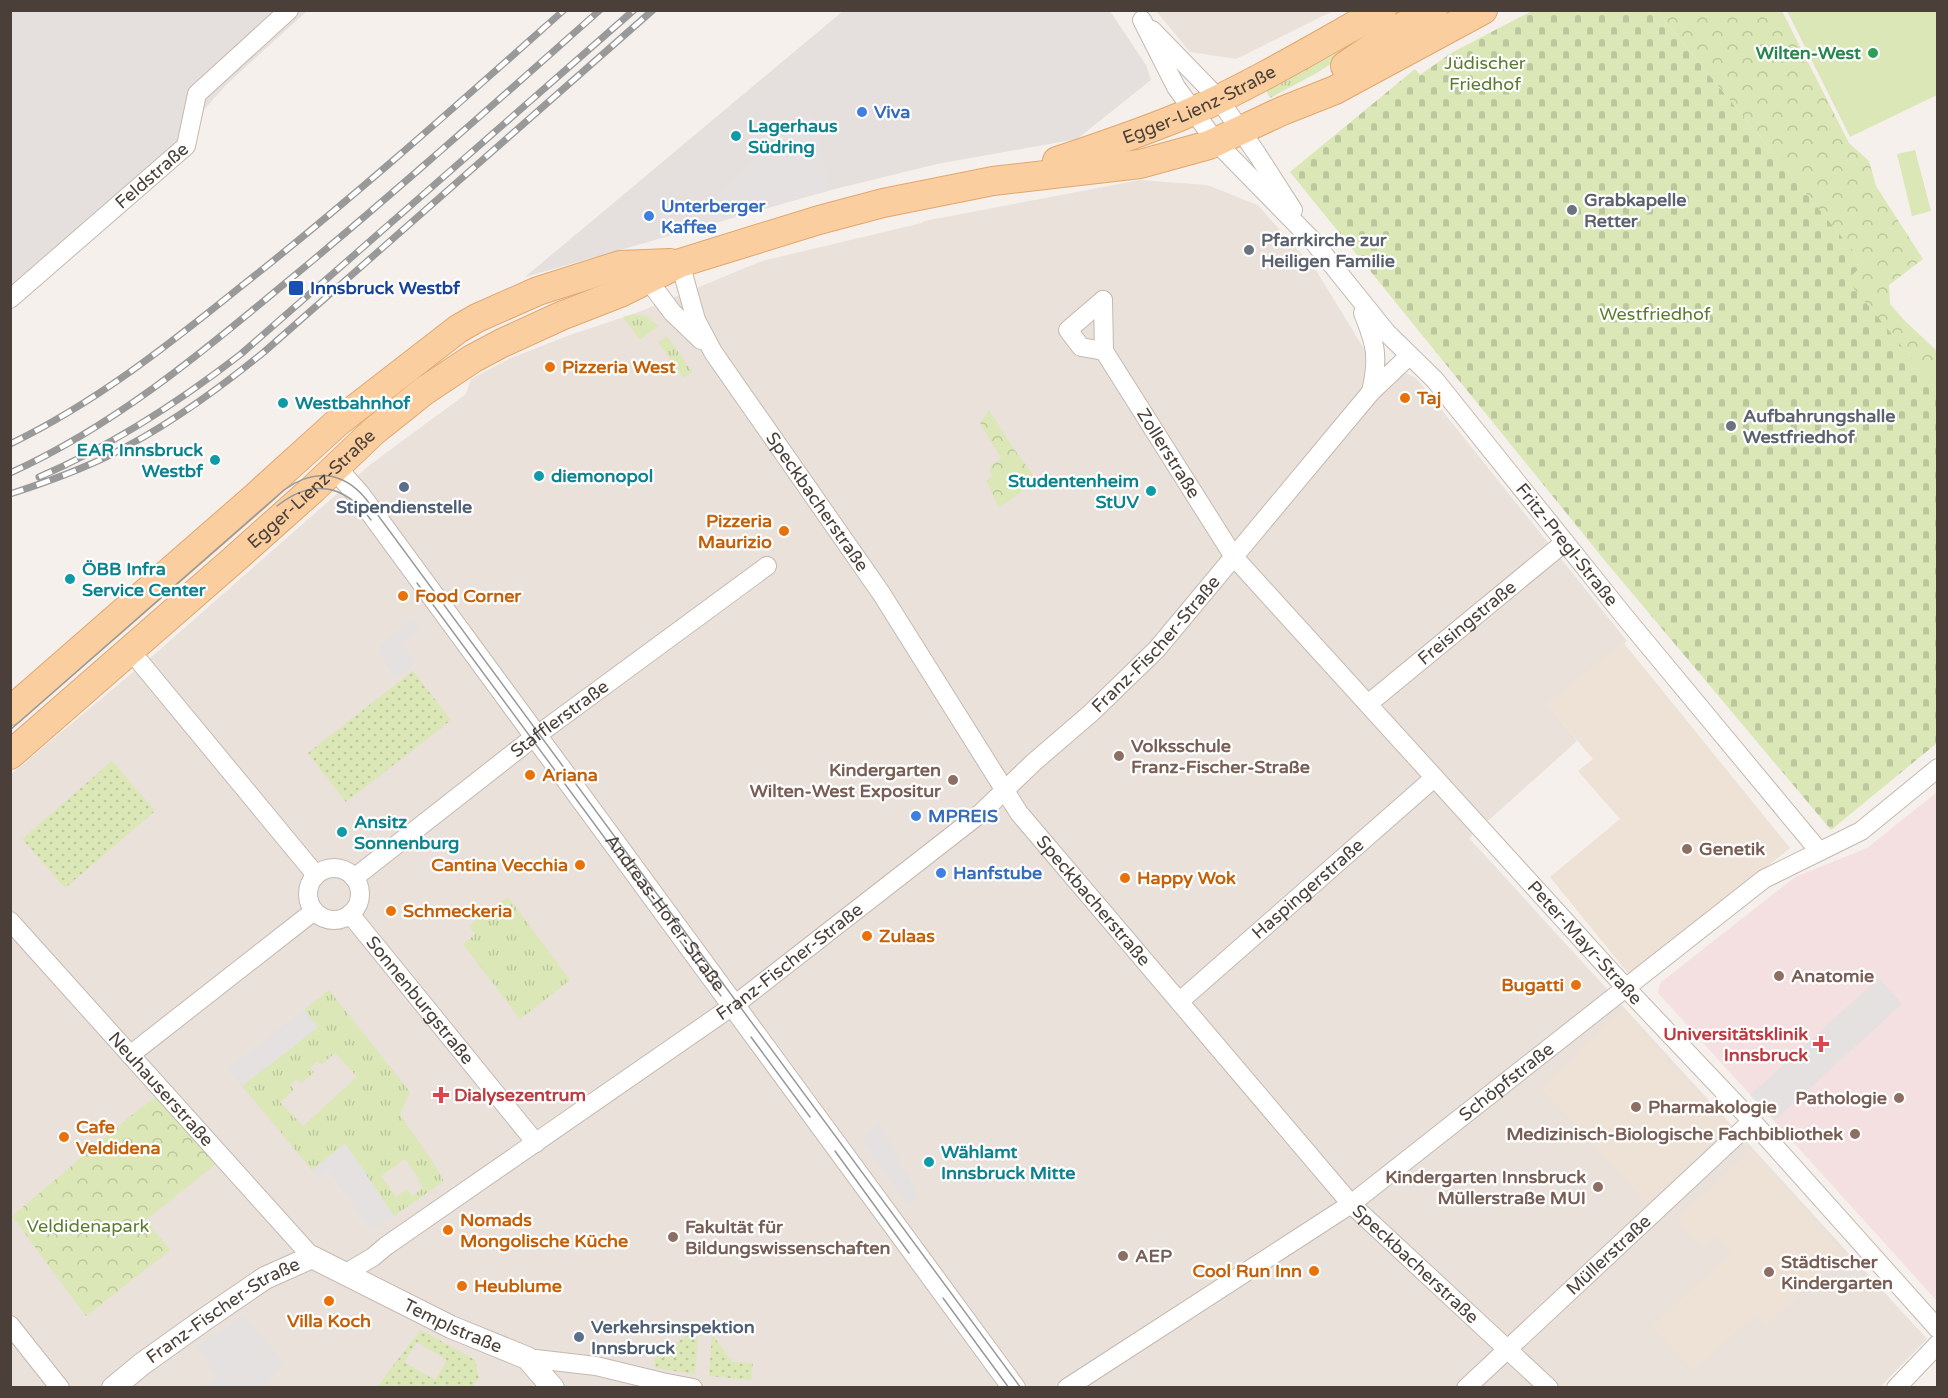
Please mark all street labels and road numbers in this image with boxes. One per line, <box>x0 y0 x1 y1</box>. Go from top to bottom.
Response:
street label: Egger-Lienz-Straße <box>1119 61 1280 149</box>
street label: Feldstraße <box>111 138 193 213</box>
street label: Zollerstraße <box>1132 404 1205 502</box>
street label: Egger-Lienz-Straße <box>243 425 380 553</box>
street label: Speckbacherstraße <box>761 428 874 576</box>
street label: Fritz-Pregl-Straße <box>1511 479 1623 611</box>
street label: Franz-Fischer-Straße <box>1087 571 1225 717</box>
street label: Freisingstraße <box>1413 576 1521 670</box>
street label: Stafflerstraße <box>506 675 613 762</box>
street label: Andreas-Hofer-Straße <box>601 830 730 995</box>
street label: Speckbacherstraße <box>1032 831 1155 971</box>
street label: Haspingerstraße <box>1247 834 1368 944</box>
street label: Peter-Mayr-Straße <box>1523 876 1647 1009</box>
street label: Franz-Fischer-Straße <box>712 898 867 1025</box>
street label: Sonnenburgstraße <box>361 931 479 1069</box>
street label: Neuhauserstraße <box>104 1027 218 1151</box>
street label: Schöpfstraße <box>1455 1038 1558 1126</box>
street label: Speckbacherstraße <box>1348 1200 1483 1328</box>
street label: Müllerstraße <box>1562 1210 1655 1300</box>
street label: Franz-Fischer-Straße <box>142 1253 303 1368</box>
street label: Templstraße <box>400 1294 505 1358</box>

